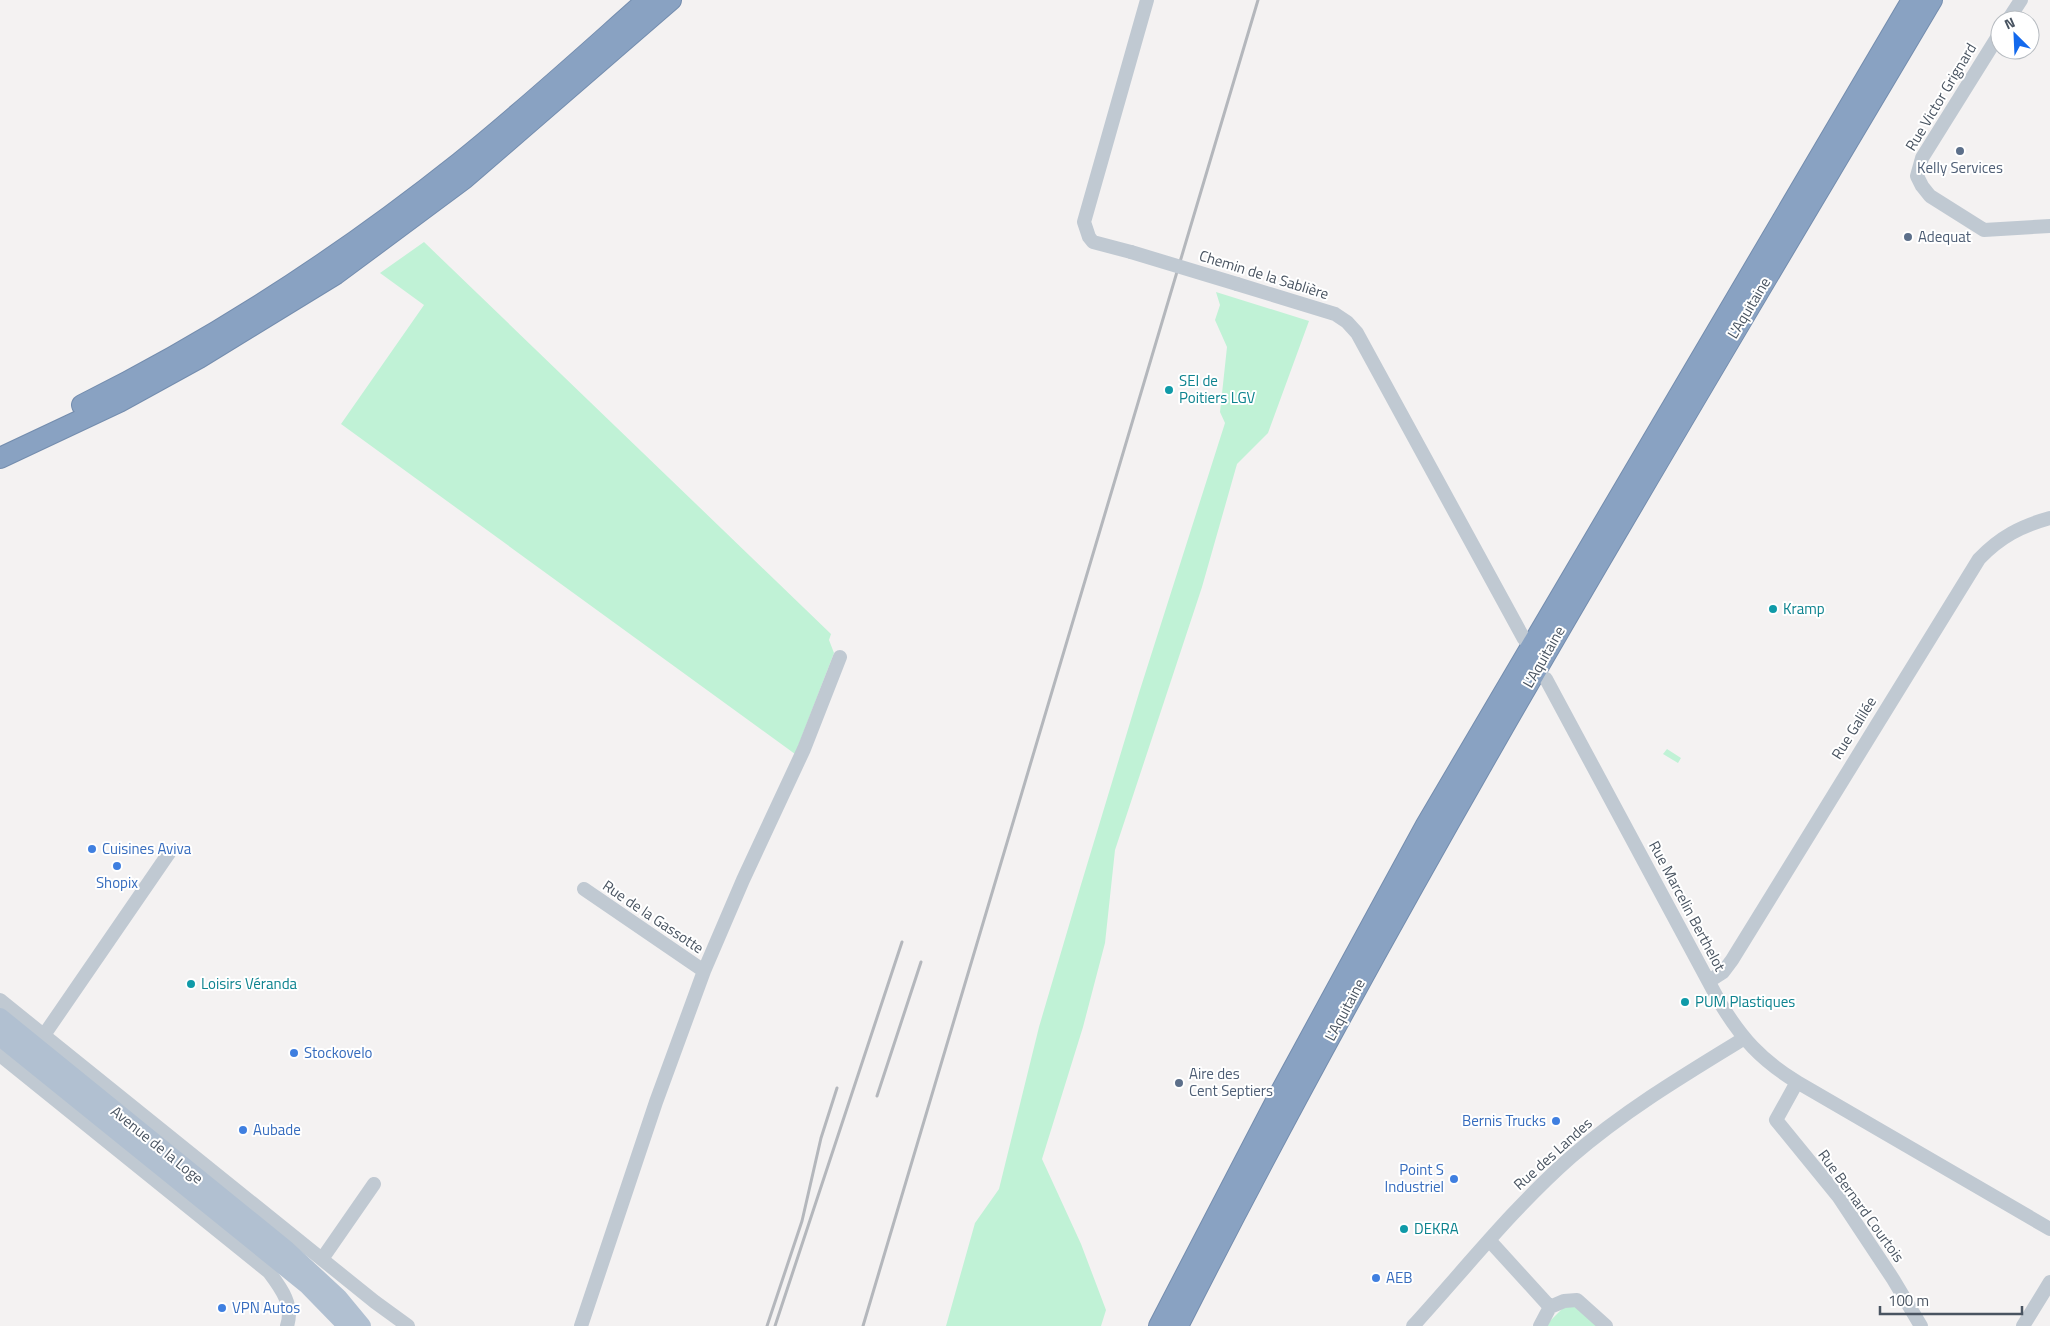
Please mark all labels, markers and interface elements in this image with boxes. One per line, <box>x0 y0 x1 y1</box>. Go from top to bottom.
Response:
north arrow <box>1990 10 2040 60</box>
text: N <box>2001 11 2018 34</box>
street label: Rue Victor Grignard <box>1899 38 1982 155</box>
marker: Kelly Services <box>1954 145 1966 157</box>
place label: Kelly Services <box>1917 156 2003 179</box>
place label: Adequat <box>1918 225 1972 248</box>
marker: Adequat <box>1902 231 1914 243</box>
street label: Chemin de la Sablière <box>1196 244 1332 305</box>
street label: L'Aquitaine <box>1721 273 1776 343</box>
place label: SEI de Poitiers LGV <box>1179 369 1256 409</box>
marker: SEI de Poitiers LGV <box>1163 384 1175 396</box>
place label: Kramp <box>1783 597 1825 620</box>
marker: Kramp <box>1767 603 1779 615</box>
street label: L'Aquitaine <box>1517 622 1571 692</box>
street label: Rue Galilée <box>1825 692 1882 764</box>
street label: Rue Marcelin Berthelot <box>1643 836 1732 976</box>
place label: Cuisines Aviva <box>102 837 192 860</box>
marker: Cuisines Aviva <box>86 843 98 855</box>
marker: Shopix <box>111 860 123 872</box>
place label: Shopix <box>96 871 138 894</box>
street label: Rue de la Gassotte <box>598 874 709 959</box>
place label: Loisirs Véranda <box>201 972 298 995</box>
street label: L'Aquitaine <box>1318 974 1371 1045</box>
marker: Loisirs Véranda <box>185 978 197 990</box>
place label: PUM Plastiques <box>1695 990 1795 1013</box>
marker: PUM Plastiques <box>1679 996 1691 1008</box>
place label: Stockovelo <box>304 1041 373 1064</box>
marker: Stockovelo <box>288 1047 300 1059</box>
place label: Aire des Cent Septiers <box>1189 1062 1273 1102</box>
marker: Aire des Cent Septiers <box>1173 1077 1185 1089</box>
street label: Avenue de la Loge <box>106 1100 209 1189</box>
place label: Bernis Trucks <box>1462 1109 1546 1132</box>
street label: Rue des Landes <box>1508 1112 1597 1195</box>
marker: Bernis Trucks <box>1550 1115 1562 1127</box>
place label: Aubade <box>253 1118 301 1141</box>
marker: Aubade <box>237 1124 249 1136</box>
street label: Rue Bernard Courtois <box>1813 1145 1910 1267</box>
place label: Point S Industriel <box>1385 1158 1444 1198</box>
marker: Point S Industriel <box>1448 1173 1460 1185</box>
place label: DEKRA <box>1414 1217 1459 1240</box>
marker: DEKRA <box>1398 1223 1410 1235</box>
place label: AEB <box>1386 1266 1412 1289</box>
marker: AEB <box>1370 1272 1382 1284</box>
scale bar <box>1880 1284 2022 1316</box>
text: 100 m <box>1888 1289 1929 1312</box>
place label: VPN Autos <box>232 1296 300 1319</box>
marker: VPN Autos <box>216 1302 228 1314</box>

